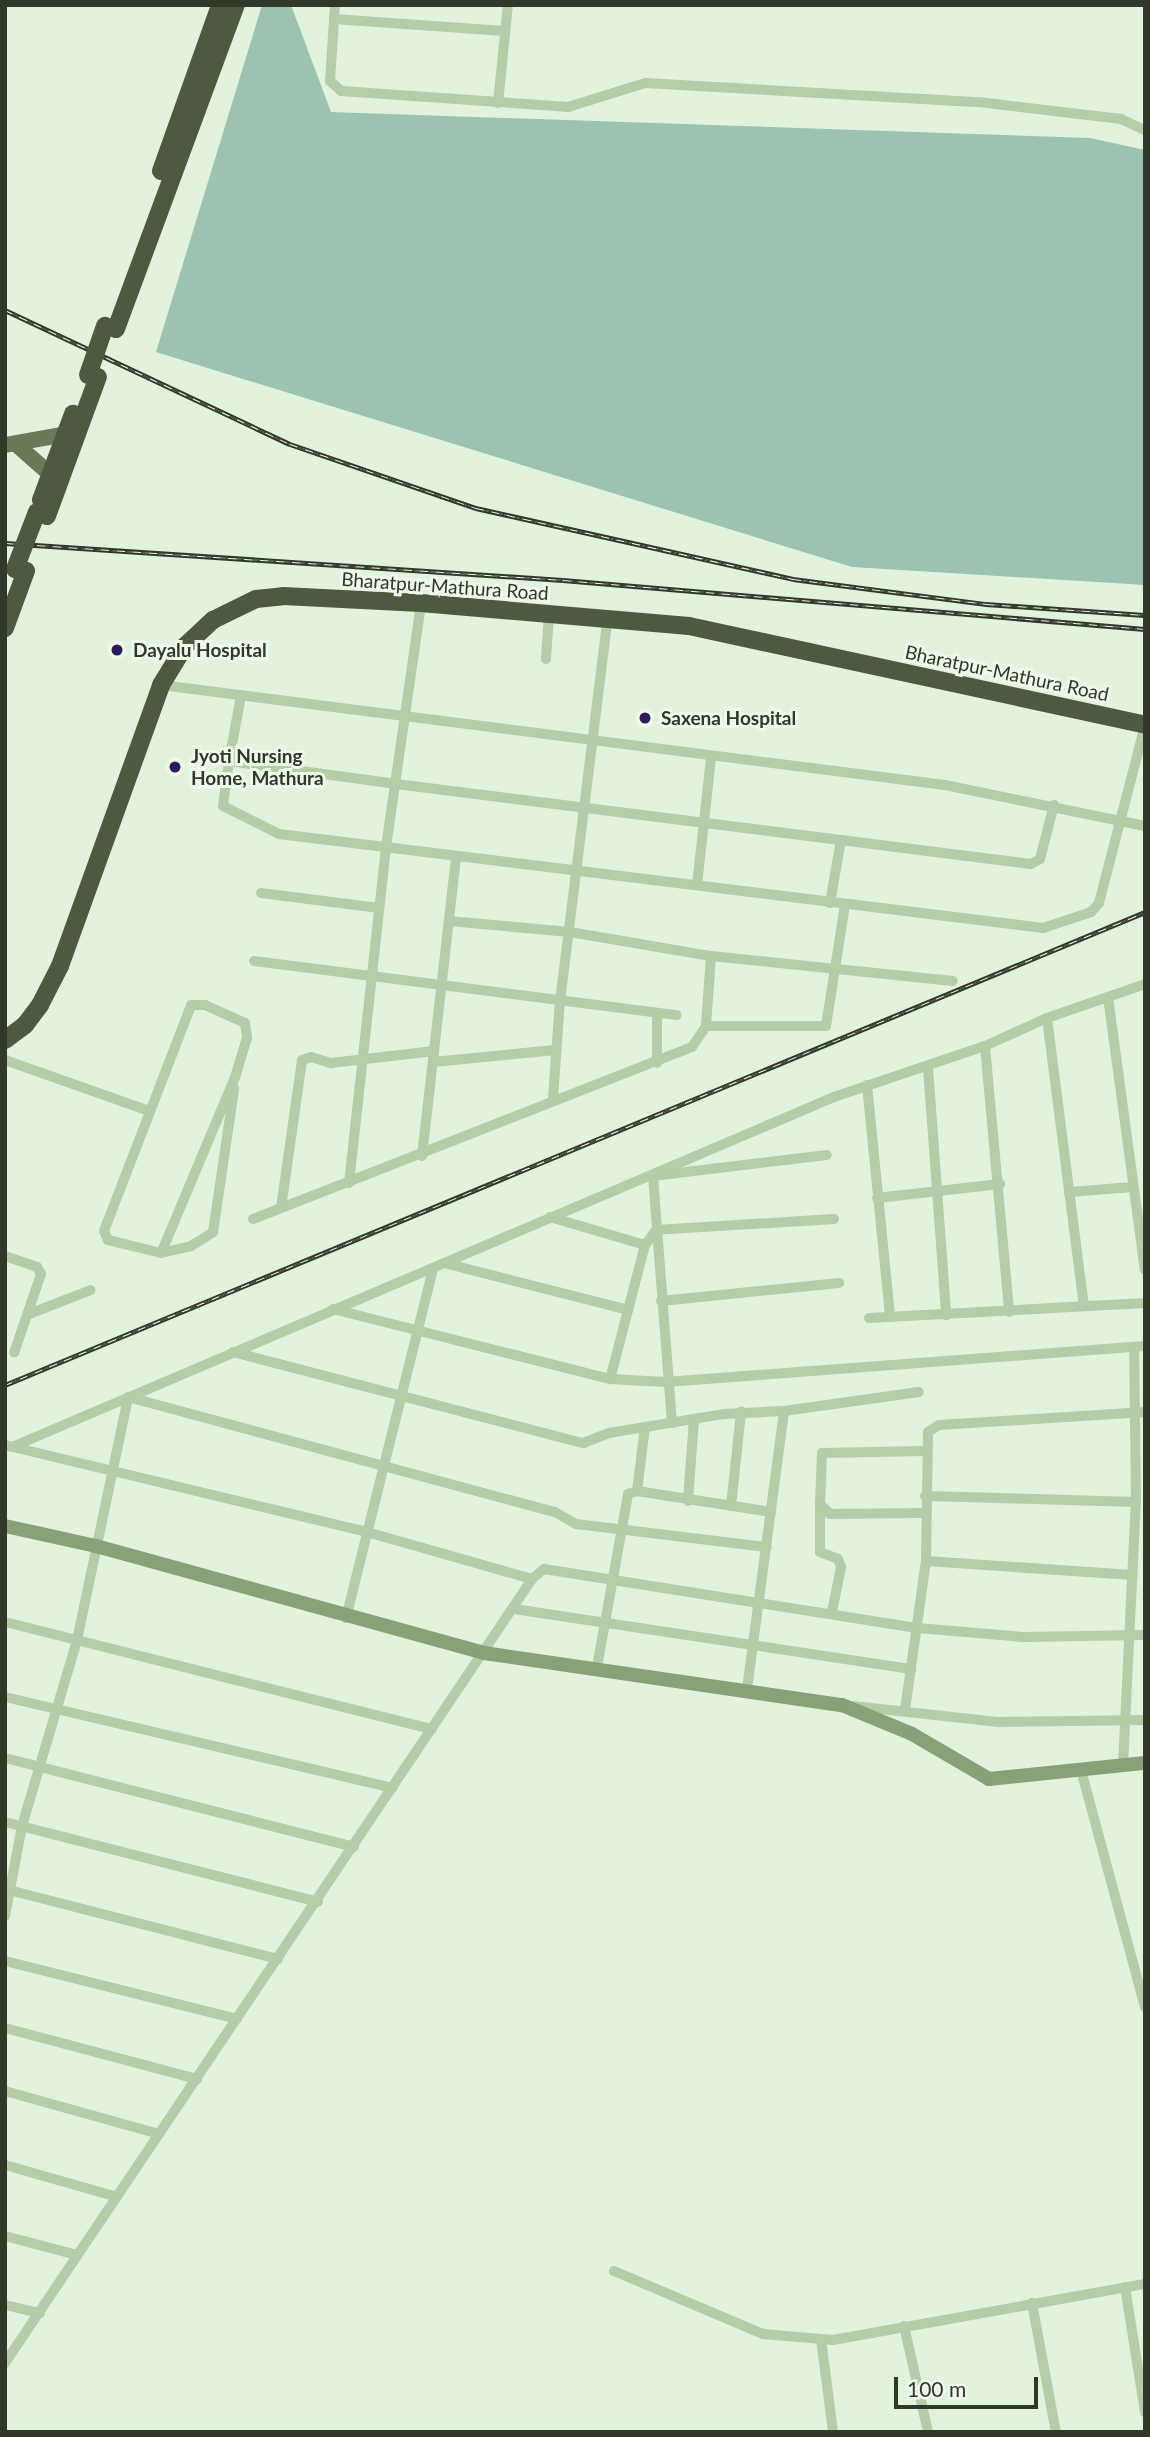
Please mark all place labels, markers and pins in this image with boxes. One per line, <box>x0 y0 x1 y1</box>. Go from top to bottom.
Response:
place label: Dayalu Hospital <box>133 639 267 661</box>
marker: Dayalu Hospital <box>107 640 127 660</box>
place label: Saxena Hospital <box>661 707 796 729</box>
marker: Saxena Hospital <box>635 708 655 728</box>
place label: Jyoti Nursing Home, Mathura <box>191 745 324 789</box>
marker: Jyoti Nursing Home, Mathura <box>165 757 185 777</box>

